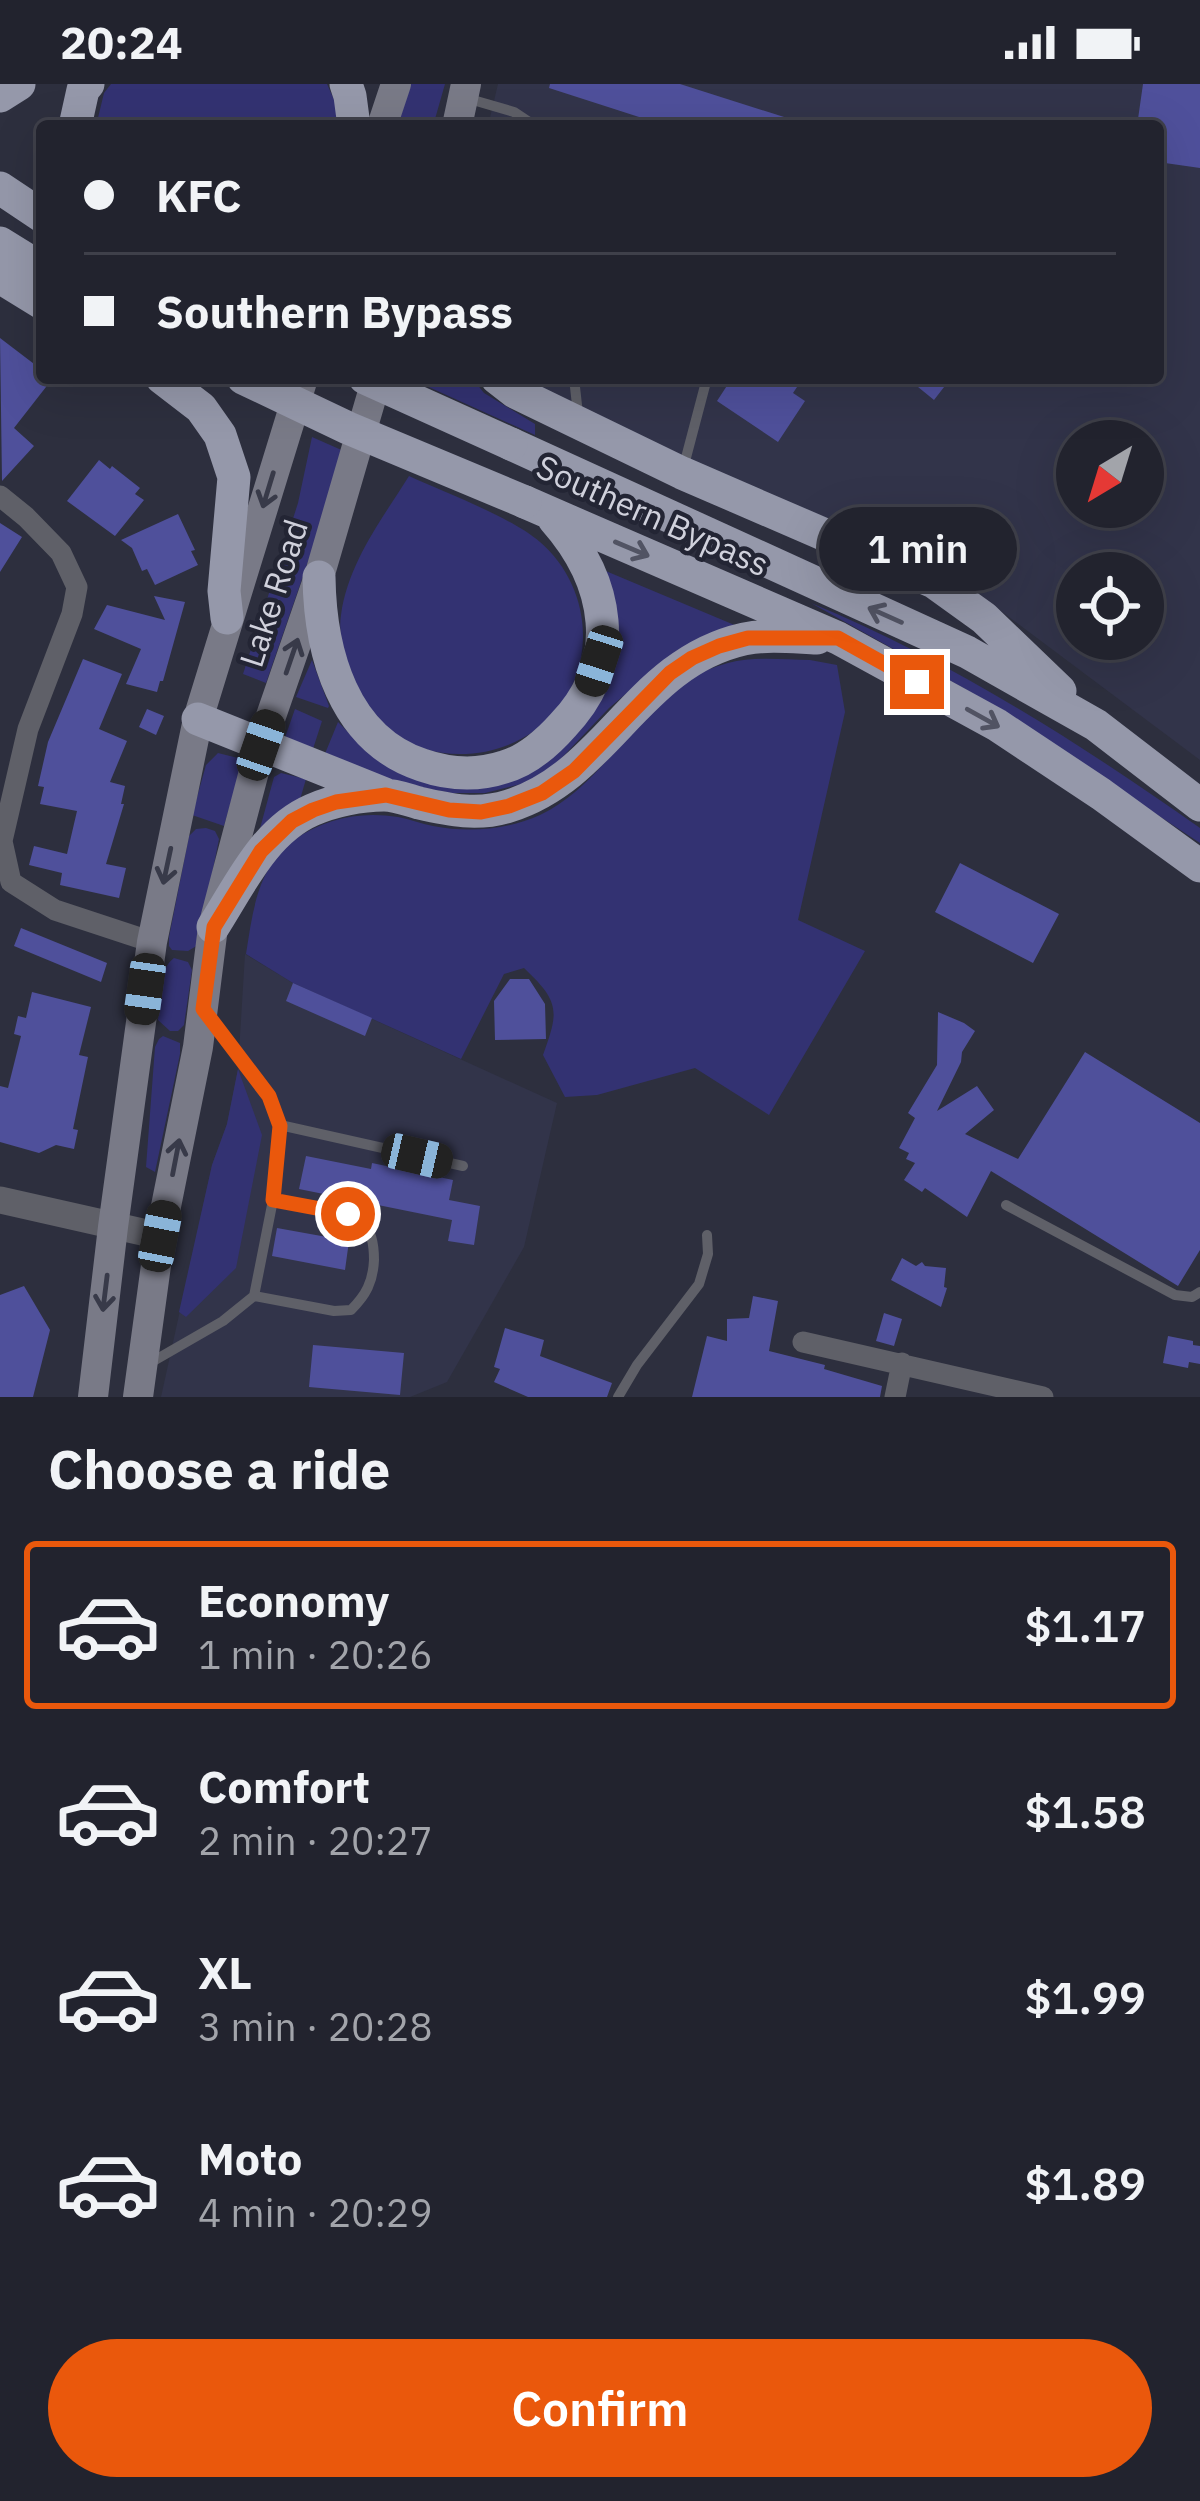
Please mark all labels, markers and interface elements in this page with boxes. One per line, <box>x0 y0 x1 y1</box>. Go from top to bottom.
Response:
text: 20:24 <box>60 13 183 71</box>
text: KFC <box>156 166 242 224</box>
text: Southern Bypass <box>156 282 513 340</box>
north arrow <box>1056 420 1164 528</box>
map controls <box>1056 420 1164 660</box>
street label: Southern Bypass <box>530 445 776 585</box>
one-way arrow <box>255 470 277 508</box>
callout: 1 min <box>818 508 1016 592</box>
street label: Lake Road <box>229 514 317 672</box>
text: 1 min <box>868 523 968 574</box>
one-way arrow <box>612 540 649 561</box>
button: locate <box>1056 552 1164 660</box>
one-way arrow <box>868 602 904 624</box>
car <box>571 621 627 701</box>
one-way arrow <box>282 637 304 675</box>
route end <box>890 655 944 709</box>
car <box>232 705 290 785</box>
one-way arrow <box>964 707 999 730</box>
one-way arrow <box>155 847 178 885</box>
car <box>122 951 168 1027</box>
car <box>378 1130 456 1182</box>
one-way arrow <box>165 1139 188 1177</box>
route start <box>321 1187 375 1241</box>
car <box>135 1197 185 1275</box>
one-way arrow <box>94 1273 116 1312</box>
text: Choose a ride <box>48 1434 390 1504</box>
icon: car <box>54 1571 162 1679</box>
text: Economy <box>198 1571 389 1629</box>
text: $1.17 <box>1025 1596 1146 1654</box>
text: 1 min · 20:26 <box>198 1629 433 1680</box>
icon: car <box>54 1757 162 1865</box>
text: Comfort <box>198 1757 370 1815</box>
text: $1.58 <box>1025 1782 1146 1840</box>
text: 2 min · 20:27 <box>198 1815 433 1866</box>
icon: car <box>54 1943 162 2051</box>
text: XL <box>198 1943 252 2001</box>
text: $1.99 <box>1025 1968 1146 2026</box>
text: 3 min · 20:28 <box>198 2001 433 2052</box>
icon: car <box>54 2129 162 2237</box>
text: Moto <box>198 2129 302 2187</box>
text: $1.89 <box>1025 2154 1146 2212</box>
text: 4 min · 20:29 <box>198 2187 433 2238</box>
button: Confirm <box>48 2339 1152 2477</box>

